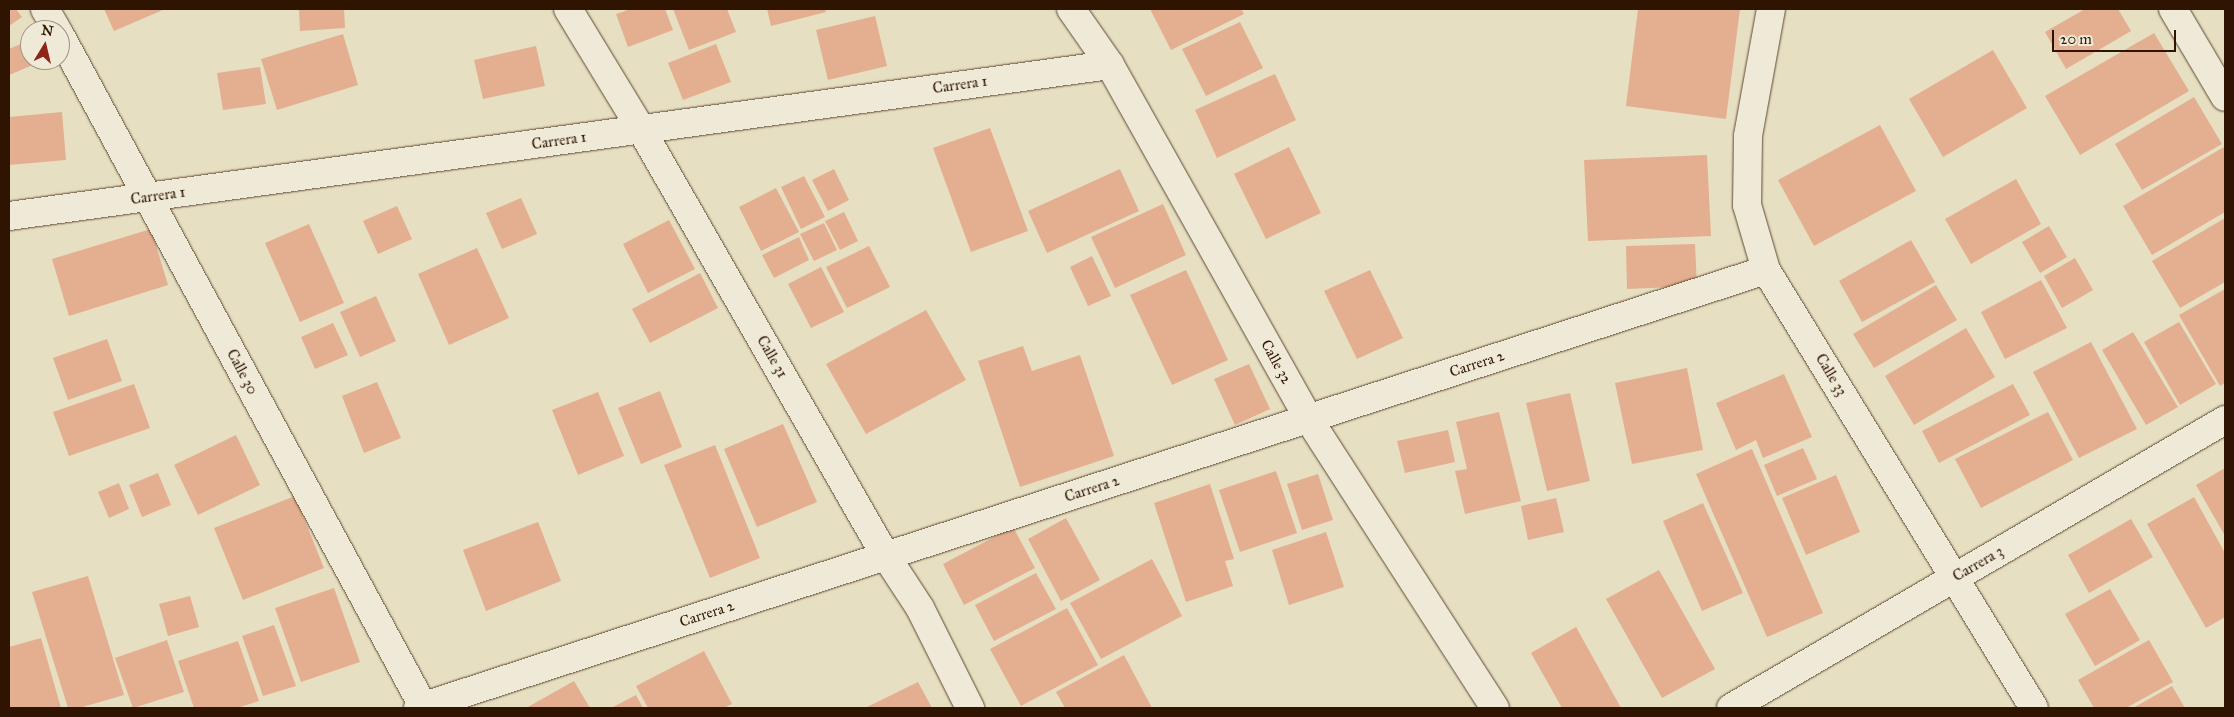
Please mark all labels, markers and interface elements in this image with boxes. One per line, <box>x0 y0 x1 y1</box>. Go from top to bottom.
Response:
north arrow <box>20 20 70 70</box>
scale bar <box>2054 20 2178 52</box>
text: N <box>40 21 54 40</box>
text: 20 m <box>2060 30 2092 48</box>
street label: Carrera 1 <box>931 72 989 98</box>
street label: Carrera 1 <box>530 128 588 154</box>
street label: Carrera 1 <box>129 183 187 209</box>
street label: Calle 31 <box>753 333 791 381</box>
street label: Calle 32 <box>1257 337 1295 387</box>
street label: Calle 30 <box>223 346 261 398</box>
street label: Carrera 2 <box>1447 347 1507 381</box>
street label: Calle 33 <box>1811 351 1851 399</box>
street label: Carrera 2 <box>1062 472 1122 506</box>
street label: Carrera 3 <box>1950 542 2006 586</box>
street label: Carrera 2 <box>677 597 737 631</box>

